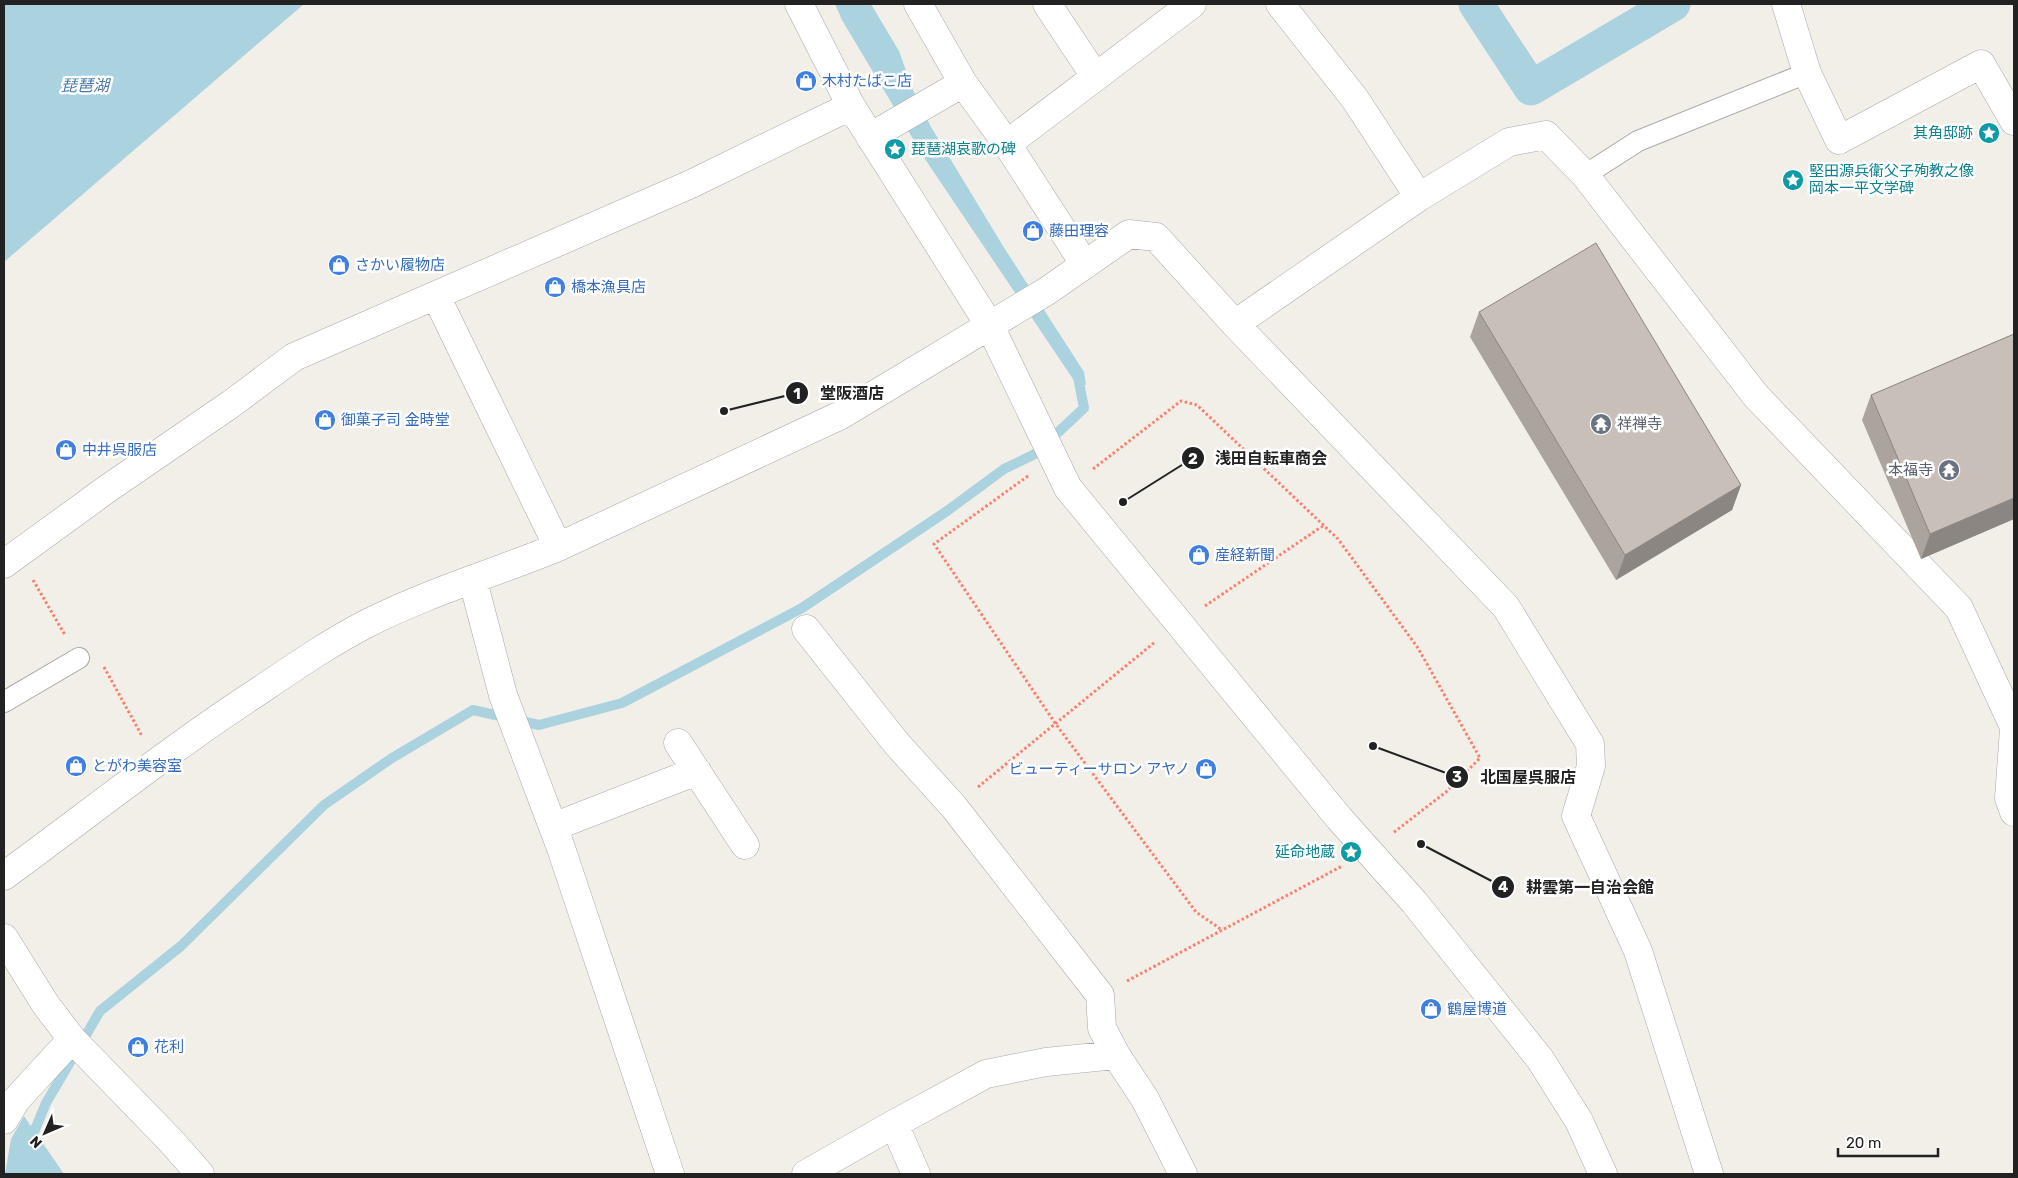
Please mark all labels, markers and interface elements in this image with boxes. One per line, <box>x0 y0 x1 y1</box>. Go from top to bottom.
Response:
shop icon: 木村たばこ店 <box>794 69 818 93</box>
place label: 木村たばこ店 <box>822 72 912 90</box>
water label: 琵琶湖 <box>61 76 112 95</box>
place icon: 其角邸跡 <box>1977 121 2001 145</box>
place label: 其角邸跡 <box>1913 124 1973 142</box>
place icon: 琵琶湖哀歌の碑 <box>883 137 907 161</box>
place label: 琵琶湖哀歌の碑 <box>911 140 1016 158</box>
place label: 堅田源兵衛父子殉教之像 岡本一平文学碑 <box>1809 162 1974 197</box>
place icon: 堅田源兵衛父子殉教之像 岡本一平文学碑 <box>1781 168 1805 192</box>
shop icon: 藤田理容 <box>1021 219 1045 243</box>
place label: 藤田理容 <box>1049 222 1109 240</box>
shop icon: さかい履物店 <box>327 253 351 277</box>
place label: さかい履物店 <box>355 256 445 274</box>
shop icon: 橋本漁具店 <box>543 275 567 299</box>
place label: 橋本漁具店 <box>571 278 646 296</box>
callout: 堂阪酒店 <box>785 378 894 409</box>
text: 堂阪酒店 <box>820 384 884 403</box>
text: 1 <box>793 385 801 403</box>
shop icon: 御菓子司 金時堂 <box>313 408 337 432</box>
place label: 御菓子司 金時堂 <box>341 411 450 429</box>
temple icon: 祥禅寺 <box>1589 412 1613 436</box>
place label: 祥禅寺 <box>1617 415 1662 433</box>
shop icon: 中井呉服店 <box>54 438 78 462</box>
place label: 中井呉服店 <box>82 441 157 459</box>
callout: 浅田自転車商会 <box>1180 443 1337 474</box>
text: 浅田自転車商会 <box>1215 449 1327 468</box>
text: 2 <box>1188 450 1198 468</box>
temple icon: 本福寺 <box>1937 458 1961 482</box>
place label: 本福寺 <box>1888 461 1933 479</box>
shop icon: 産経新聞 <box>1187 543 1211 567</box>
place label: 産経新聞 <box>1215 546 1275 564</box>
shop icon: とがわ美容室 <box>64 754 88 778</box>
place label: とがわ美容室 <box>92 757 182 775</box>
shop icon: ビューティーサロン アヤノ <box>1194 757 1218 781</box>
place label: ビューティーサロン アヤノ <box>1009 760 1190 778</box>
callout: 北国屋呉服店 <box>1445 762 1586 793</box>
text: 3 <box>1452 768 1462 786</box>
text: 北国屋呉服店 <box>1480 768 1576 787</box>
place icon: 延命地蔵 <box>1339 840 1363 864</box>
place label: 延命地蔵 <box>1275 843 1335 861</box>
callout: 耕雲第一自治会館 <box>1491 872 1664 903</box>
text: 4 <box>1498 878 1508 896</box>
text: 耕雲第一自治会館 <box>1526 878 1654 897</box>
shop icon: 鶴屋博道 <box>1419 997 1443 1021</box>
place label: 鶴屋博道 <box>1447 1000 1507 1018</box>
shop icon: 花利 <box>126 1035 150 1059</box>
place label: 花利 <box>154 1038 184 1056</box>
north arrow <box>20 1108 70 1158</box>
scale bar <box>1838 1126 1938 1158</box>
text: N <box>27 1132 46 1151</box>
text: 20 m <box>1846 1134 1881 1152</box>

